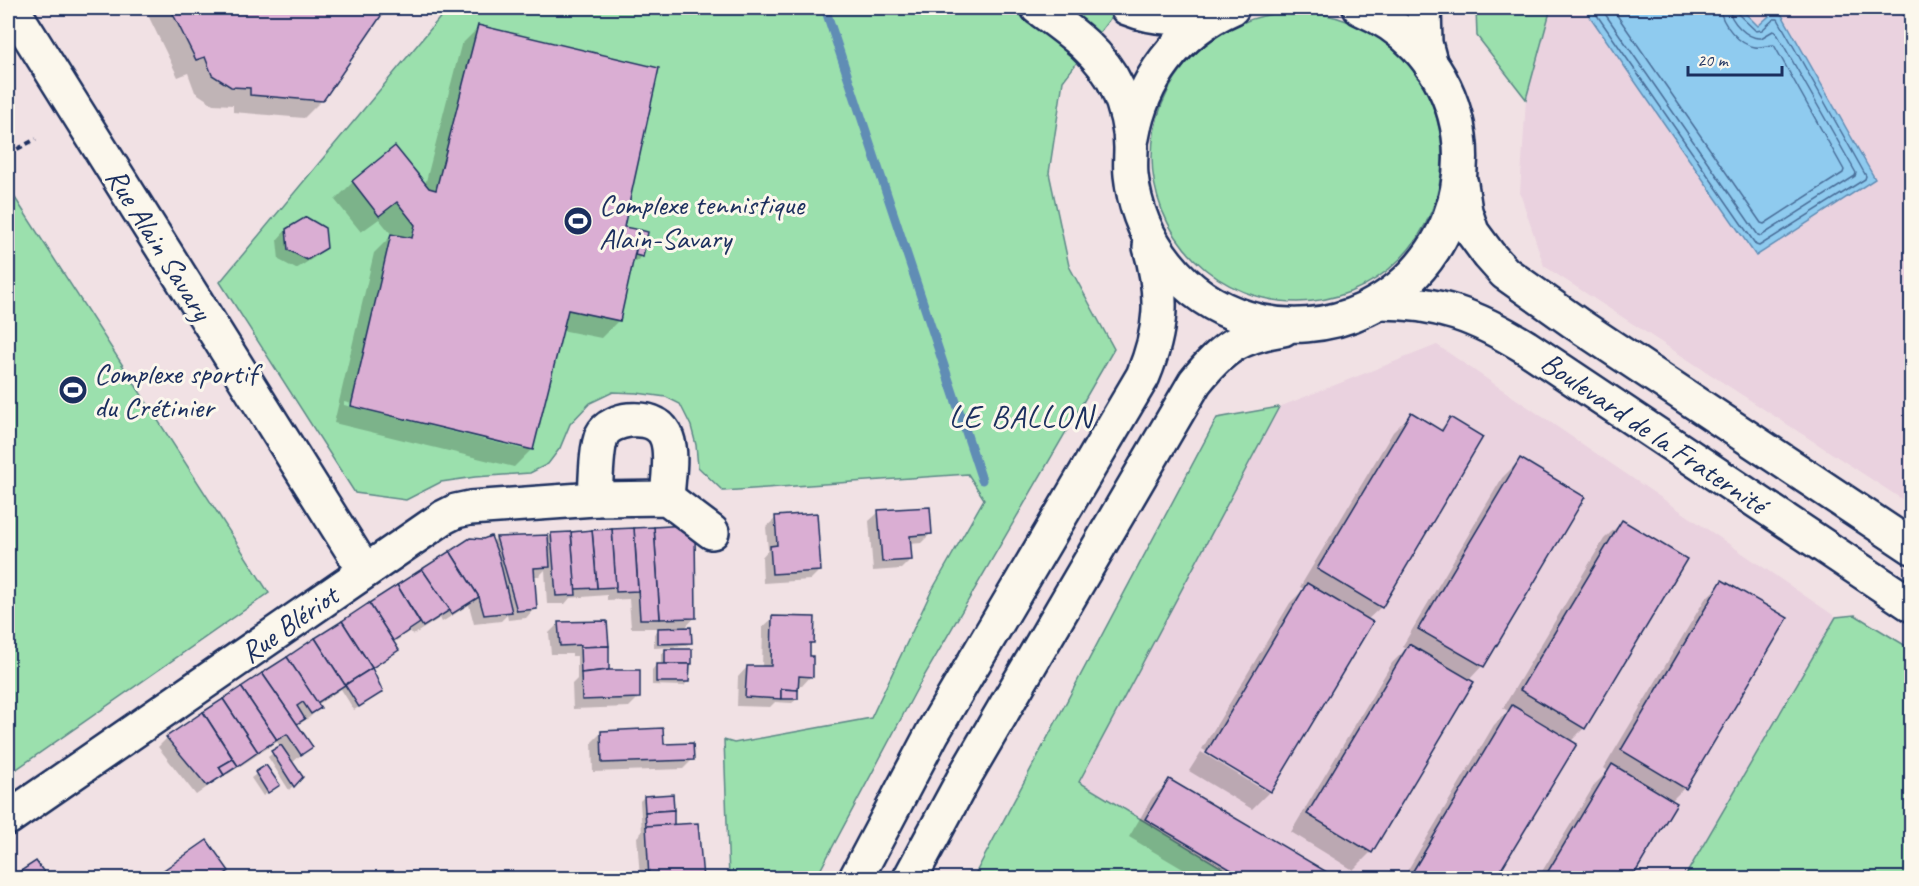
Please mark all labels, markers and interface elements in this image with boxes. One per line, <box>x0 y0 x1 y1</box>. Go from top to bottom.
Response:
scale bar <box>1688 39 1782 77</box>
text: 20 m <box>1697 49 1730 71</box>
street label: Rue Alain Savary <box>97 161 222 328</box>
place label: Complexe tennistique Alain-Savary <box>599 185 806 257</box>
sports icon: Complexe tennistique Alain-Savary <box>562 205 594 237</box>
street label: Boulevard de la Fraternité <box>1534 343 1778 525</box>
place label: Complexe sportif du Crétinier <box>94 354 264 426</box>
sports icon: Complexe sportif du Crétinier <box>57 374 89 406</box>
district label: LE BALLON <box>949 396 1097 437</box>
street label: Rue Blériot <box>233 575 348 671</box>

